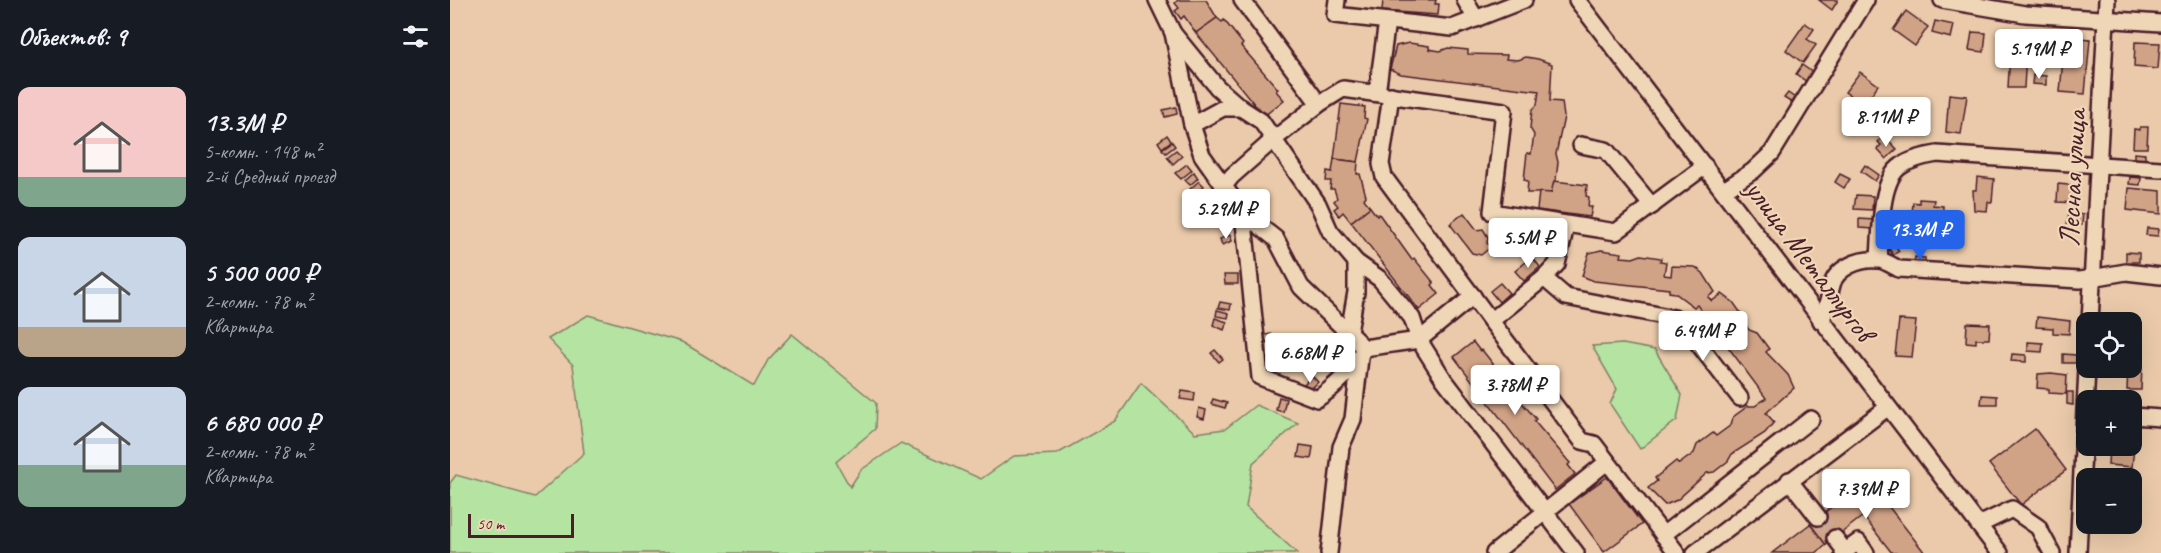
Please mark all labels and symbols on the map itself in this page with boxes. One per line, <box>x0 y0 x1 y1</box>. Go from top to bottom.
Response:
pin: 5.19M ₽ <box>1984 29 2094 80</box>
pin: 8.11M ₽ <box>1831 97 1941 148</box>
street label: Лесная улица <box>2049 106 2095 248</box>
street label: улица Металлургов <box>1736 170 1886 352</box>
pin: 5.29M ₽ <box>1171 189 1281 240</box>
pin: 13.3M ₽ <box>1865 210 1975 261</box>
pin: 5.5M ₽ <box>1479 218 1577 269</box>
pin: 6.49M ₽ <box>1648 311 1758 362</box>
pin: 6.68M ₽ <box>1255 333 1365 384</box>
pin: 3.78M ₽ <box>1460 365 1570 416</box>
pin: 7.39M ₽ <box>1811 469 1921 520</box>
scale bar <box>468 511 574 538</box>

